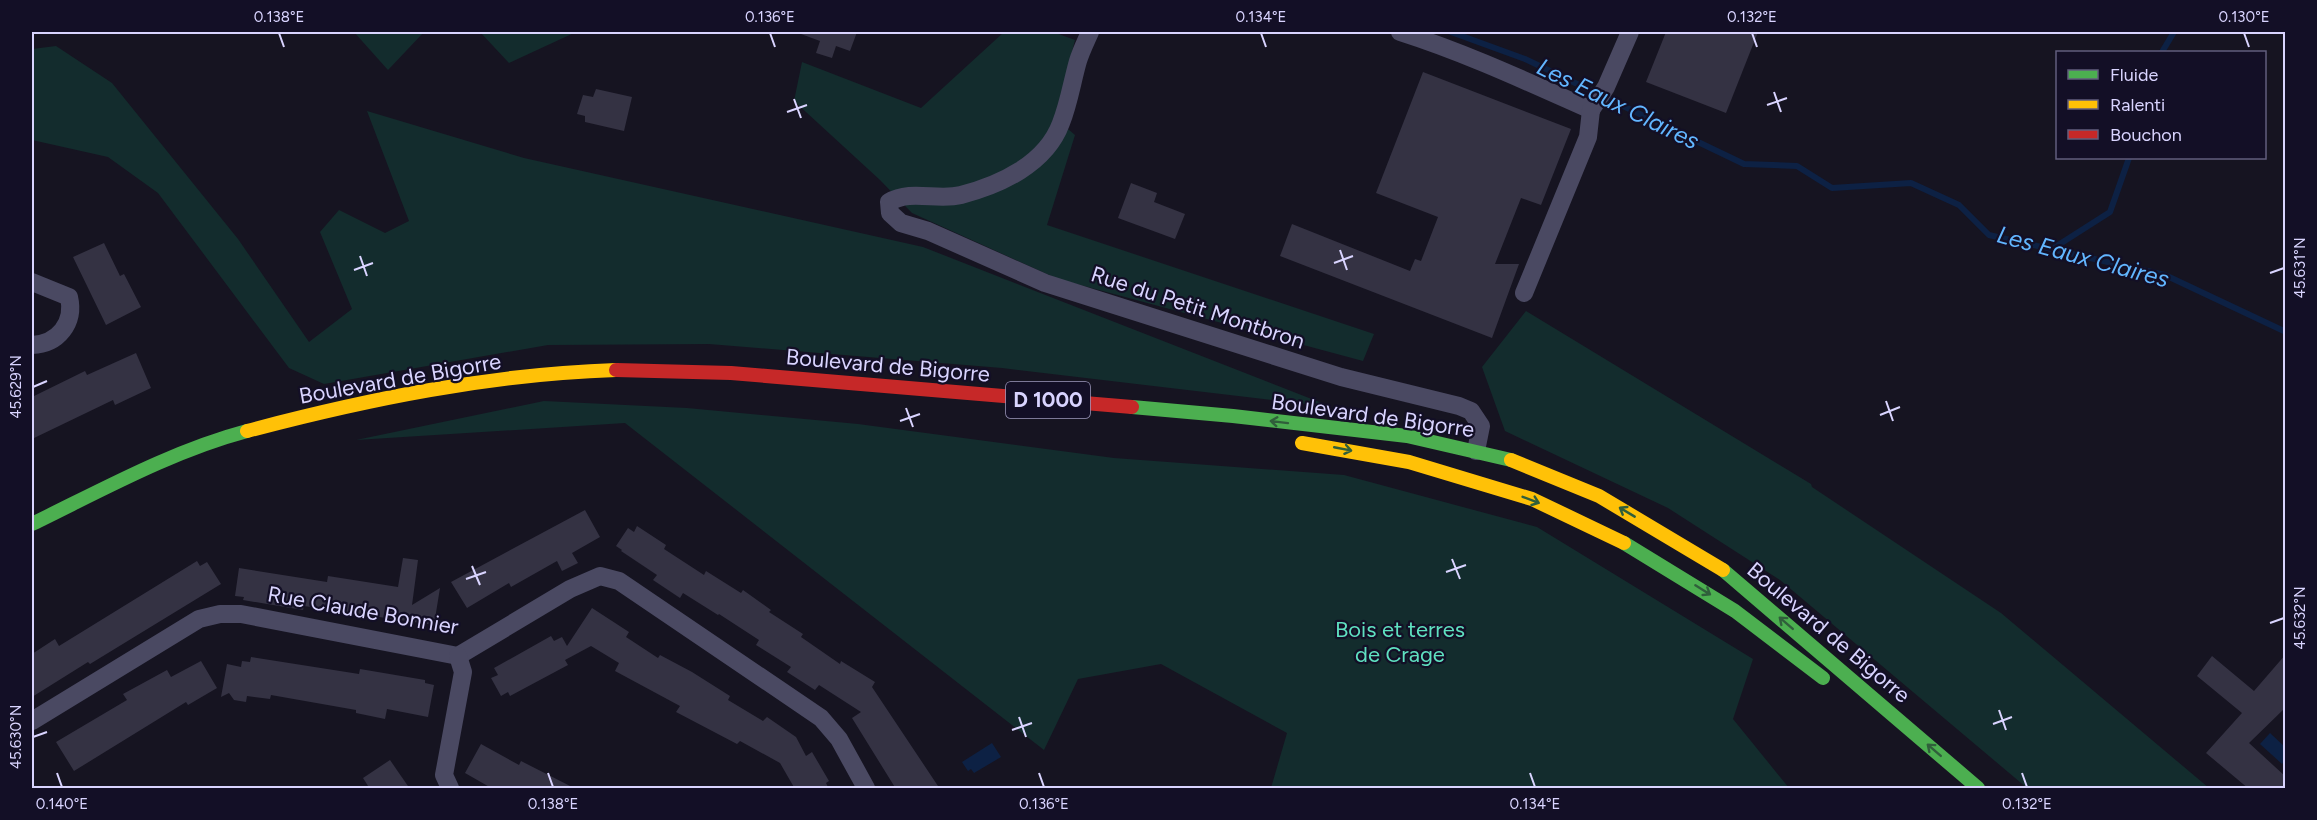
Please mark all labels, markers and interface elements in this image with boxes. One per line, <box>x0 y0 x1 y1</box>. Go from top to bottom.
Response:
text: 0.138°E <box>254 8 304 26</box>
text: 0.136°E <box>745 8 795 26</box>
text: 0.134°E <box>1236 8 1286 26</box>
text: 0.132°E <box>1727 8 1777 26</box>
text: 0.130°E <box>2218 8 2270 26</box>
legend <box>2056 51 2266 159</box>
water label: Les Eaux Claires <box>1532 52 1704 155</box>
text: Fluide <box>2110 64 2159 86</box>
text: Ralenti <box>2110 94 2165 116</box>
text: Bouchon <box>2110 124 2182 146</box>
water label: Les Eaux Claires <box>1994 220 2172 293</box>
text: 45.631°N <box>2291 237 2309 299</box>
street label: Rue du Petit Montbron <box>1088 260 1308 355</box>
street label: Boulevard de Bigorre <box>785 343 991 388</box>
street label: Boulevard de Bigorre <box>297 347 503 410</box>
text: 45.629°N <box>7 355 25 419</box>
road number: D 1000 <box>1006 382 1090 418</box>
street label: Boulevard de Bigorre <box>1270 388 1476 443</box>
one-way arrow <box>1269 416 1289 427</box>
one-way arrow <box>1332 444 1352 455</box>
one-way arrow <box>1521 495 1539 506</box>
one-way arrow <box>1619 505 1636 517</box>
street label: Boulevard de Bigorre <box>1742 556 1916 708</box>
street label: Rue Claude Bonnier <box>265 580 461 641</box>
one-way arrow <box>1694 585 1711 597</box>
text: 45.632°N <box>2291 586 2309 650</box>
park label: Bois et terres de Crage <box>1335 616 1465 668</box>
one-way arrow <box>1779 616 1795 630</box>
text: 45.630°N <box>7 705 25 769</box>
one-way arrow <box>1927 743 1942 757</box>
text: 0.140°E <box>36 795 88 813</box>
text: 0.138°E <box>528 795 578 813</box>
text: 0.136°E <box>1019 795 1069 813</box>
text: 0.134°E <box>1510 795 1560 813</box>
text: 0.132°E <box>2002 795 2052 813</box>

